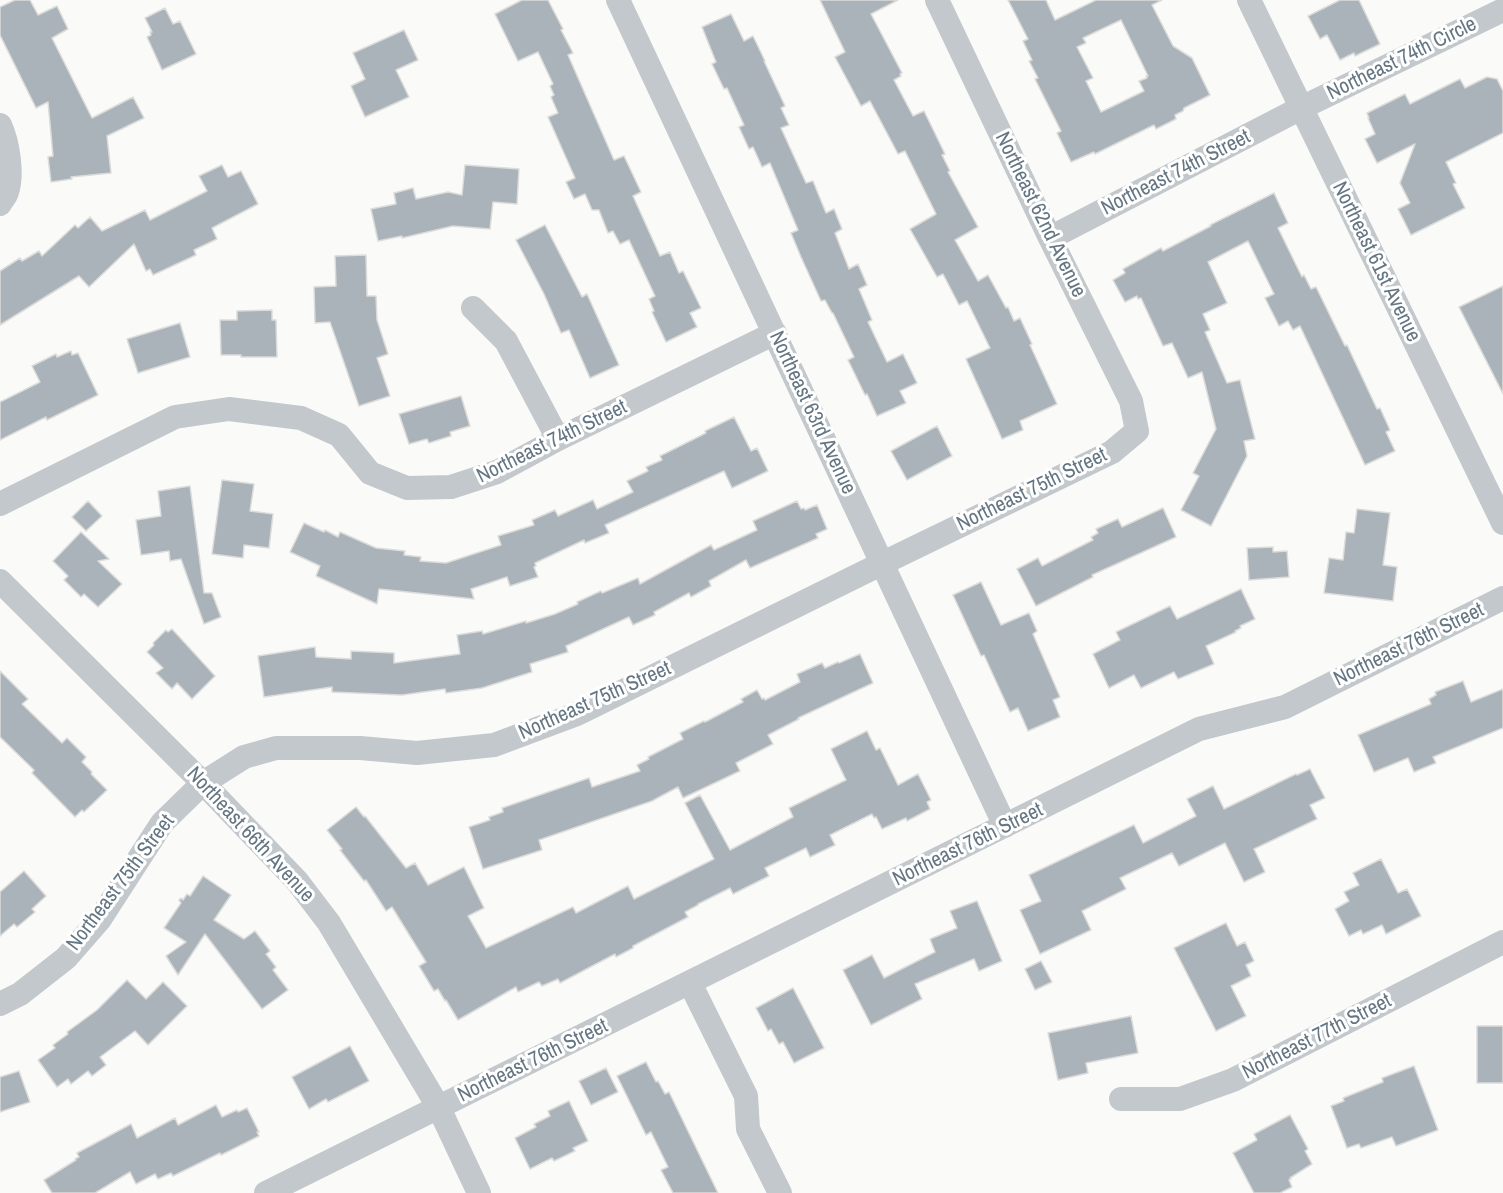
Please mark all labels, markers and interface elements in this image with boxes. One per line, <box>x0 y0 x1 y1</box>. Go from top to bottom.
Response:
street label: Northeast 74th Circle <box>1323 12 1481 106</box>
street label: Northeast 74th Street <box>1097 125 1255 221</box>
street label: Northeast 62nd Avenue <box>989 128 1091 302</box>
street label: Northeast 61st Avenue <box>1326 178 1426 346</box>
street label: Northeast 63rd Avenue <box>763 328 861 498</box>
street label: Northeast 74th Street <box>473 395 631 489</box>
street label: Northeast 75th Street <box>953 443 1111 537</box>
street label: Northeast 76th Street <box>1330 598 1488 692</box>
street label: Northeast 75th Street <box>515 656 675 746</box>
street label: Northeast 66th Avenue <box>181 762 319 908</box>
street label: Northeast 76th Street <box>889 798 1047 892</box>
street label: Northeast 75th Street <box>62 810 180 956</box>
street label: Northeast 77th Street <box>1238 989 1396 1085</box>
street label: Northeast 76th Street <box>454 1014 612 1108</box>

